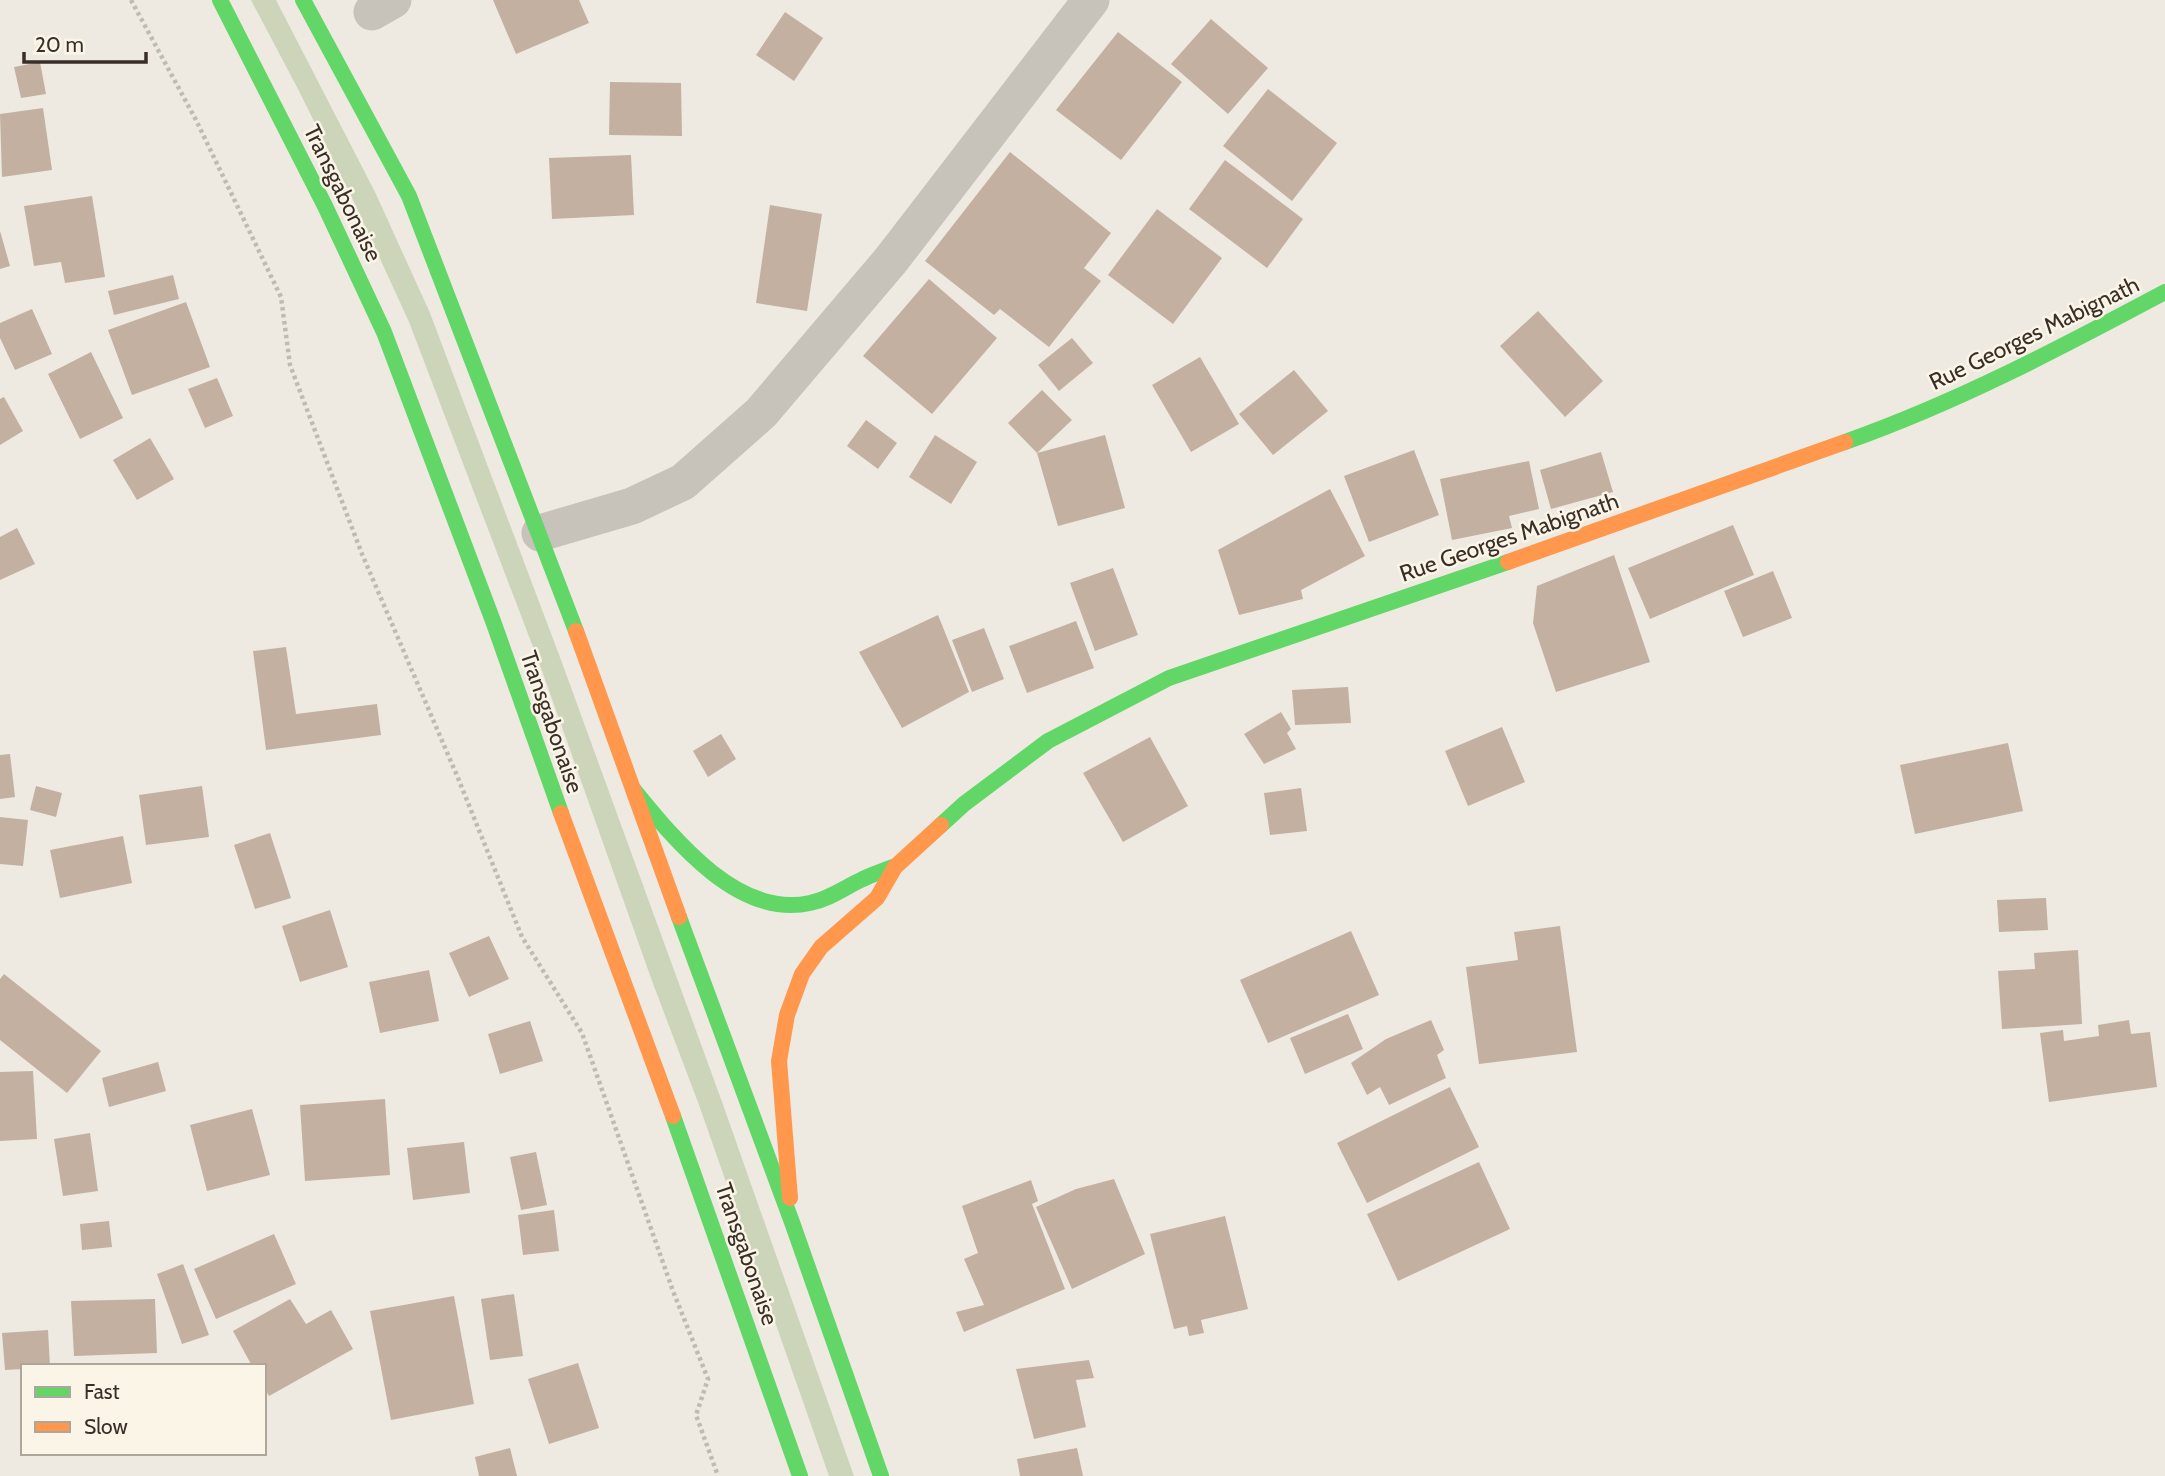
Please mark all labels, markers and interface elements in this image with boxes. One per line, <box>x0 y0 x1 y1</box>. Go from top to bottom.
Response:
scale bar <box>24 21 147 65</box>
text: 20 m <box>35 32 84 57</box>
street label: Transgabonaise <box>298 120 388 266</box>
street label: Rue Georges Mabignath <box>1925 270 2143 396</box>
street label: Rue Georges Mabignath <box>1396 486 1622 588</box>
street label: Transgabonaise <box>515 647 590 797</box>
street label: Transgabonaise <box>710 1179 785 1329</box>
legend <box>21 1364 266 1455</box>
text: Fast <box>84 1379 120 1404</box>
text: Slow <box>84 1414 128 1439</box>

